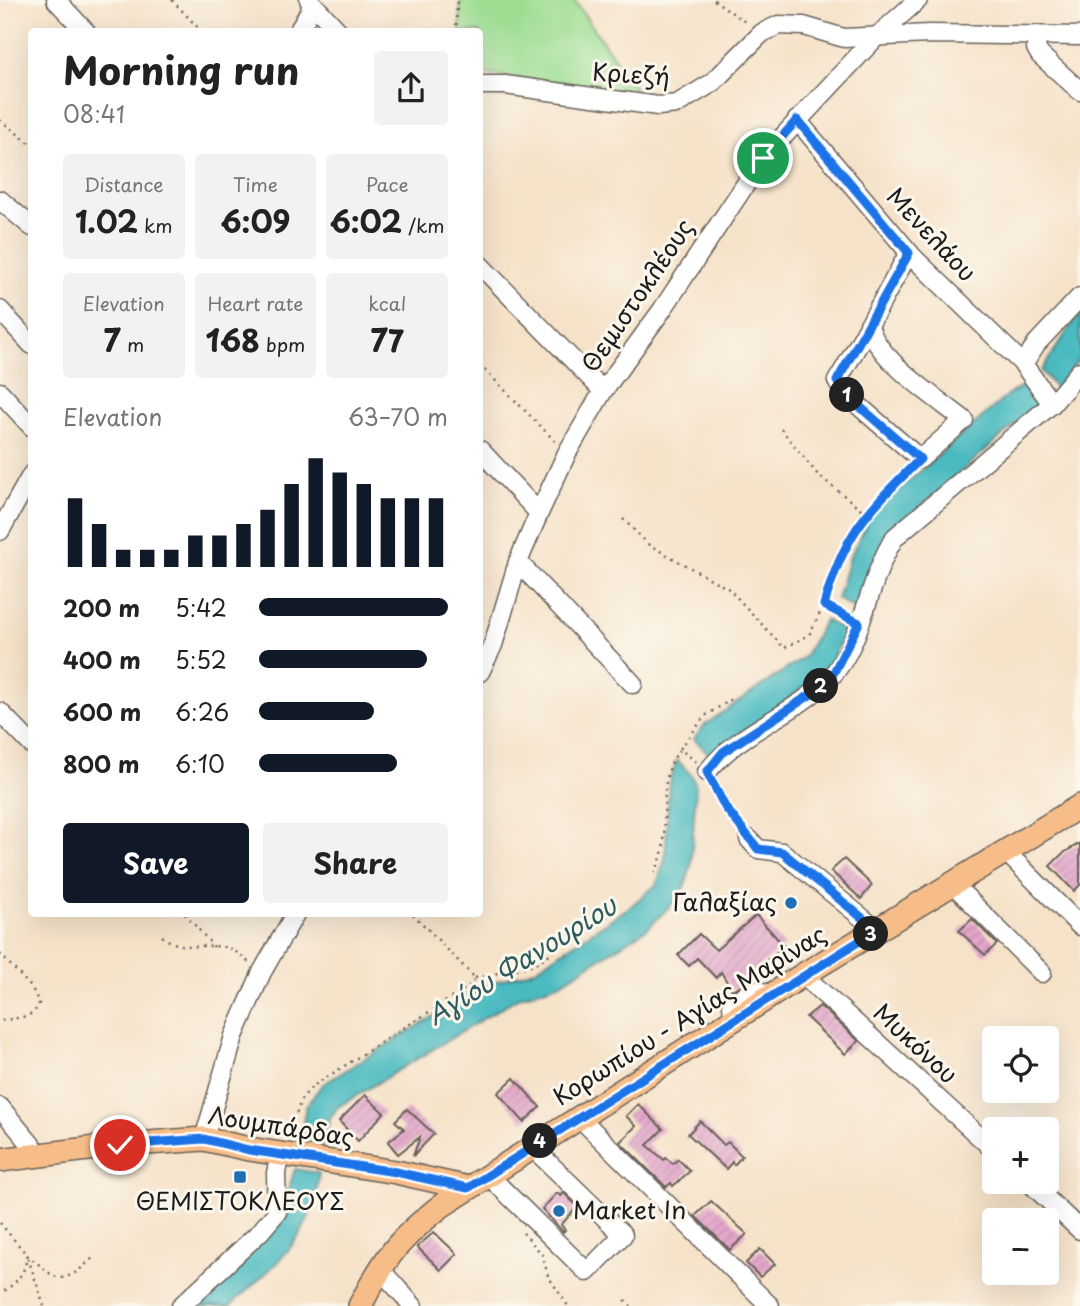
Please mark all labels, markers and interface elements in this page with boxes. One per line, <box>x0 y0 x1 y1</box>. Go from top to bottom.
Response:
text: Morning run <box>63 41 299 98</box>
button: share <box>374 51 448 125</box>
street label: Κριεζή <box>591 52 671 94</box>
text: 08:41 <box>63 96 125 131</box>
pin <box>733 128 793 188</box>
icon: arrive <box>744 139 782 177</box>
text: Distance <box>84 170 164 198</box>
text: Time <box>233 170 278 198</box>
text: Pace <box>366 170 409 198</box>
street label: Μενελάου <box>879 179 986 289</box>
text: 1.02 <box>75 198 138 243</box>
text: 6:09 <box>220 198 291 243</box>
text: 6:02 <box>330 198 402 243</box>
text: km <box>138 211 173 239</box>
text: /km <box>402 211 445 239</box>
street label: Θεμιστοκλέους <box>572 211 701 379</box>
text: Elevation <box>83 289 165 317</box>
text: Heart rate <box>208 289 303 317</box>
text: kcal <box>368 289 406 317</box>
text: 7 <box>103 317 121 362</box>
text: 168 <box>206 317 260 362</box>
text: 77 <box>371 317 404 362</box>
text: m <box>121 330 144 358</box>
text: bpm <box>260 330 305 358</box>
pin: 1 <box>830 378 864 412</box>
text: 1 <box>842 380 851 408</box>
text: Elevation <box>63 399 162 434</box>
text: 63–70 m <box>348 399 448 434</box>
text: 200 m <box>63 590 140 625</box>
text: 5:42 <box>175 590 227 625</box>
text: 400 m <box>63 642 141 677</box>
text: 5:52 <box>175 642 227 677</box>
pin: 2 <box>804 668 838 704</box>
text: 2 <box>814 671 827 699</box>
text: 600 m <box>63 694 141 729</box>
text: 6:26 <box>175 694 229 729</box>
text: 800 m <box>63 746 140 781</box>
text: 6:10 <box>175 746 225 781</box>
button: Save <box>63 823 249 903</box>
button: Share <box>263 823 448 903</box>
place label: Γαλαξίας <box>672 883 777 919</box>
water label: Αγίου Φανουρίου <box>419 885 625 1034</box>
marker: Γαλαξίας <box>783 895 799 911</box>
street label: Κορωπίου - Αγίας Μαρίνας <box>545 915 832 1113</box>
pin: 3 <box>854 916 888 951</box>
text: 3 <box>864 919 877 947</box>
street label: Μυκόνου <box>866 994 967 1091</box>
map controls <box>982 1026 1059 1285</box>
button: locate <box>982 1026 1059 1103</box>
street label: Λουμπάρδας <box>206 1096 357 1154</box>
pin <box>90 1115 150 1175</box>
button: + <box>982 1117 1059 1194</box>
pin: 4 <box>522 1124 558 1158</box>
icon: check <box>101 1126 139 1164</box>
text: 4 <box>533 1126 546 1154</box>
marker: ΘΕΜΙΣΤΟΚΛΕΟΥΣ <box>232 1169 248 1185</box>
place label: ΘΕΜΙΣΤΟΚΛΕΟΥΣ <box>135 1182 345 1218</box>
place label: Market In <box>573 1191 686 1227</box>
marker: Market In <box>551 1203 567 1219</box>
button: − <box>982 1208 1059 1285</box>

